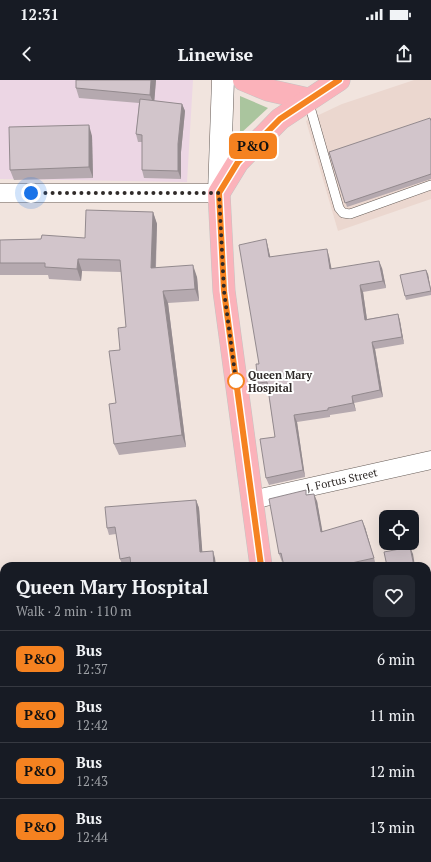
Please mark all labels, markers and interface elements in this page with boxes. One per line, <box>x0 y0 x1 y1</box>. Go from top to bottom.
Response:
text: 12:31 <box>20 4 59 24</box>
text: Linewise <box>178 42 253 66</box>
icon: back <box>16 43 38 65</box>
icon: share <box>393 43 415 65</box>
line badge: P&O <box>230 133 276 159</box>
text: P&O <box>237 136 269 155</box>
your location <box>21 183 41 203</box>
place label: Queen Mary Hospital <box>248 368 312 395</box>
marker: Queen Mary Hospital <box>227 372 245 390</box>
street label: J. Fortus Street <box>305 465 379 495</box>
map controls <box>379 510 419 550</box>
button: locate <box>379 510 419 550</box>
text: Queen Mary Hospital <box>16 574 209 599</box>
button: heart <box>373 575 415 617</box>
text: Walk · 2 min · 110 m <box>16 602 131 620</box>
text: Bus <box>76 640 102 660</box>
text: P&O <box>24 649 56 668</box>
text: 6 min <box>377 649 415 669</box>
text: 12:37 <box>76 660 108 678</box>
text: Bus <box>76 696 102 716</box>
text: P&O <box>24 705 56 724</box>
text: 11 min <box>369 705 415 725</box>
text: 12:42 <box>76 716 108 734</box>
text: Bus <box>76 752 102 772</box>
text: P&O <box>24 761 56 780</box>
text: 12 min <box>369 761 415 781</box>
text: 12:43 <box>76 772 108 790</box>
text: Bus <box>76 808 102 828</box>
text: P&O <box>24 817 56 836</box>
text: 13 min <box>369 817 415 837</box>
text: 12:44 <box>76 828 108 846</box>

